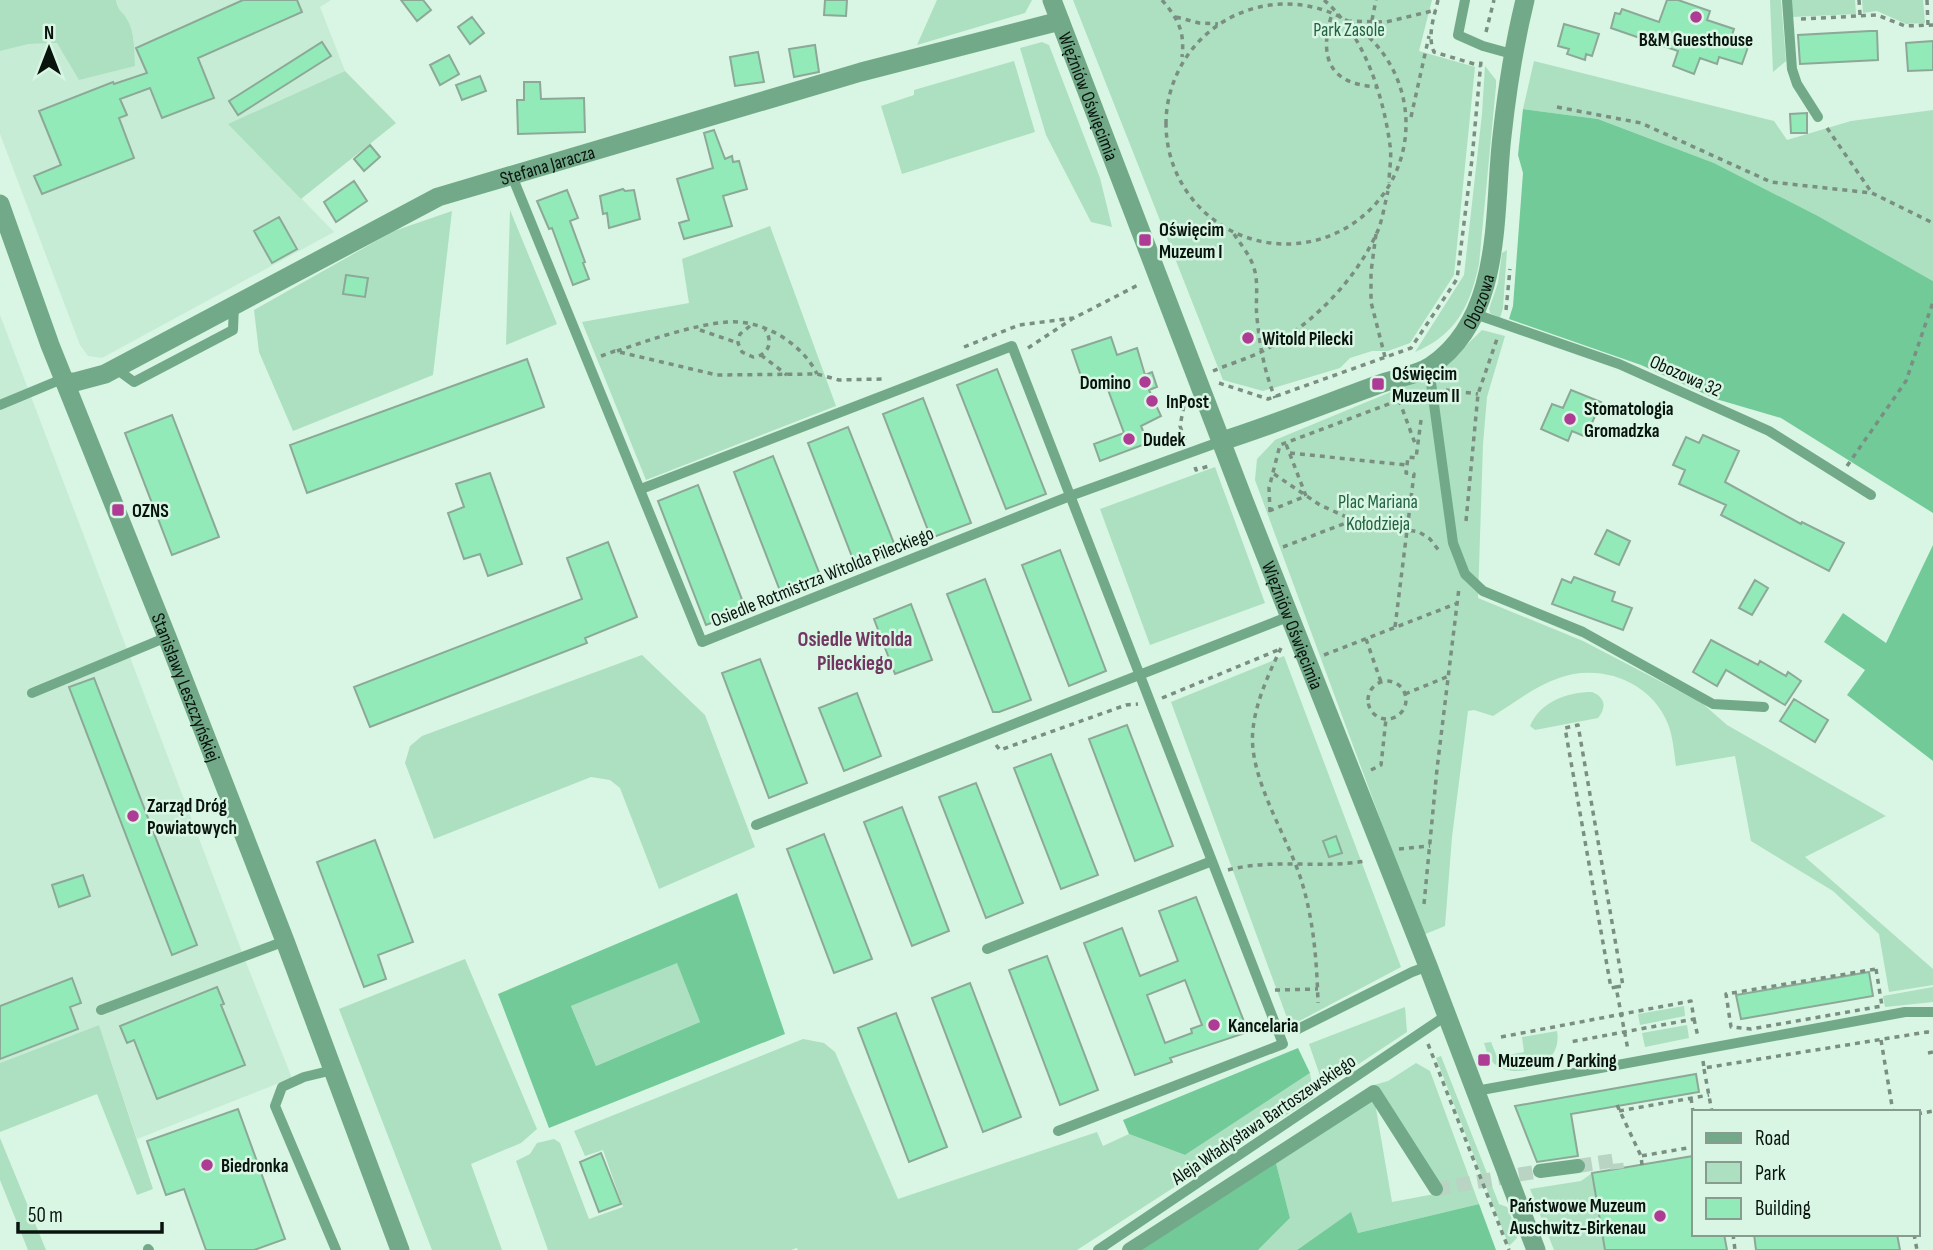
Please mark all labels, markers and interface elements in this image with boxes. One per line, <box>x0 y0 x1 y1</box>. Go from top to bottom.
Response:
marker: B&M Guesthouse <box>1688 9 1704 25</box>
north arrow <box>14 14 84 84</box>
park label: Park Zasole <box>1313 19 1385 42</box>
text: N <box>44 22 54 45</box>
street label: Więźniów Oświęcimia <box>1052 29 1123 164</box>
place label: B&M Guesthouse <box>1639 29 1753 52</box>
street label: Stefana Jaracza <box>497 141 598 191</box>
place label: Oświęcim Muzeum I <box>1159 219 1224 264</box>
marker: Oświęcim Muzeum I <box>1137 232 1153 248</box>
street label: Obozowa <box>1459 272 1500 334</box>
place label: Witold Pilecki <box>1262 328 1353 351</box>
marker: Witold Pilecki <box>1240 330 1256 346</box>
street label: Obozowa 32 <box>1646 350 1725 402</box>
place label: Oświęcim Muzeum II <box>1392 363 1460 408</box>
place label: Domino <box>1080 372 1131 395</box>
marker: Domino <box>1137 374 1153 390</box>
marker: Oświęcim Muzeum II <box>1370 376 1386 392</box>
place label: InPost <box>1166 391 1209 414</box>
marker: InPost <box>1144 393 1160 409</box>
place label: Stomatologia Gromadzka <box>1584 398 1674 443</box>
marker: Stomatologia Gromadzka <box>1562 411 1578 427</box>
place label: Dudek <box>1143 429 1186 452</box>
marker: Dudek <box>1121 431 1137 447</box>
park label: Plac Mariana Kołodzieja <box>1338 491 1418 536</box>
place label: OZNS <box>132 500 169 523</box>
marker: OZNS <box>110 502 126 518</box>
street label: Osiedle Rotmistrza Witolda Pileckiego <box>708 522 937 633</box>
street label: Więźniów Oświęcimia <box>1256 558 1327 693</box>
street label: Stanisławy Leszczyńskiej <box>146 610 224 765</box>
district label: Osiedle Witolda Pileckiego <box>798 627 912 676</box>
place label: Zarząd Dróg Powiatowych <box>147 795 237 840</box>
marker: Zarząd Dróg Powiatowych <box>125 808 141 824</box>
place label: Kancelaria <box>1228 1015 1299 1038</box>
marker: Kancelaria <box>1206 1017 1222 1033</box>
street label: Aleja Władysława Bartoszewskiego <box>1167 1050 1360 1191</box>
place label: Muzeum / Parking <box>1498 1050 1617 1073</box>
marker: Muzeum / Parking <box>1476 1052 1492 1068</box>
legend <box>1692 1110 1919 1236</box>
text: Road <box>1755 1126 1790 1151</box>
place label: Biedronka <box>221 1155 288 1178</box>
marker: Biedronka <box>199 1157 215 1173</box>
text: Park <box>1755 1161 1786 1186</box>
scale bar <box>18 1190 161 1234</box>
place label: Państwowe Muzeum Auschwitz-Birkenau <box>1509 1195 1646 1240</box>
text: Building <box>1755 1196 1811 1221</box>
text: 50 m <box>28 1203 63 1228</box>
marker: Państwowe Muzeum Auschwitz-Birkenau <box>1652 1208 1668 1224</box>

